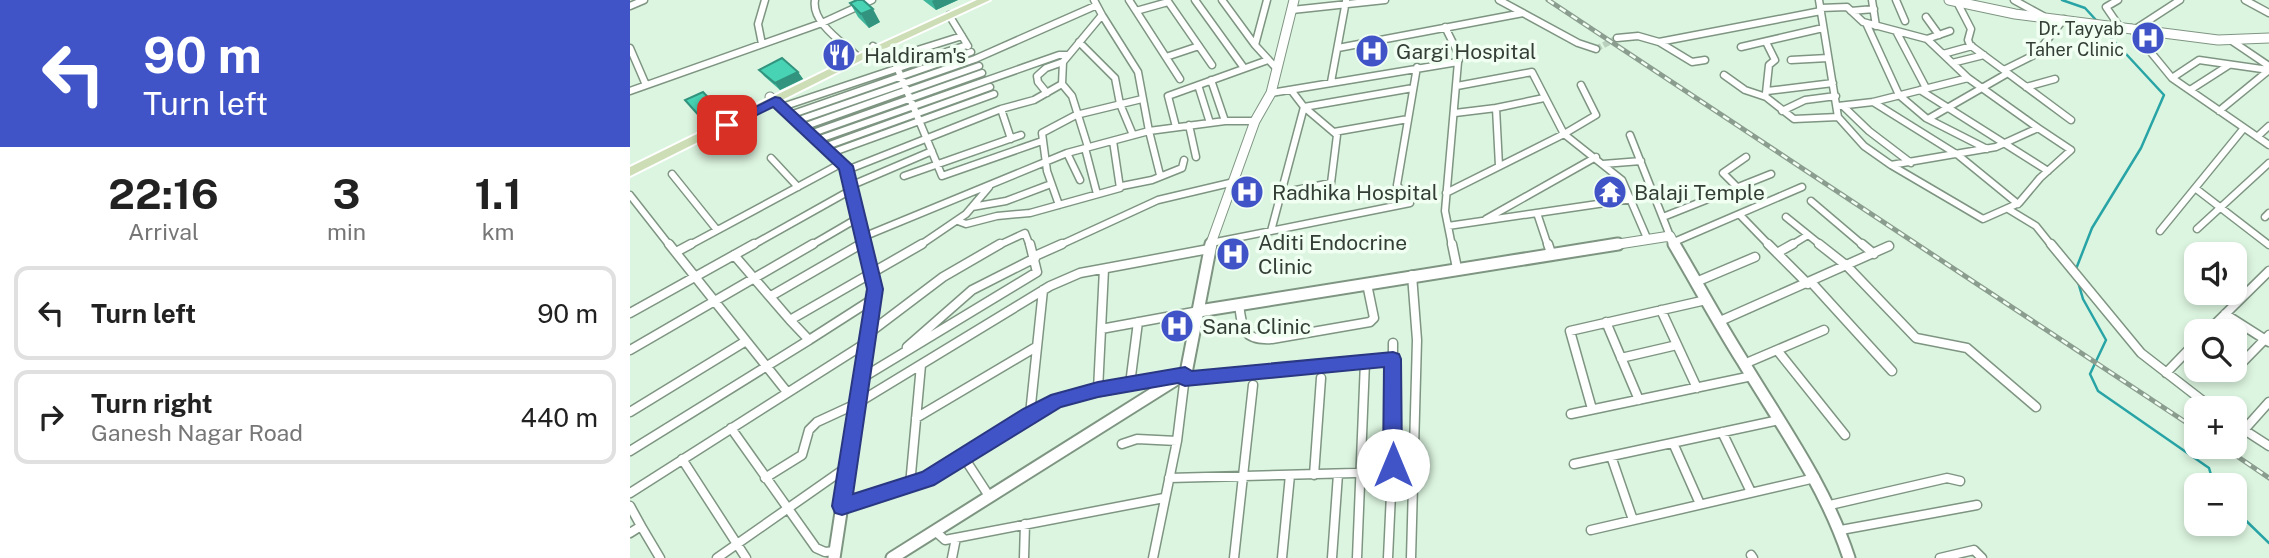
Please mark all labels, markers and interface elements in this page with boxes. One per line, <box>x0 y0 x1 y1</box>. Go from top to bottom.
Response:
place label: Dr. Tayyab Taher Clinic <box>2025 18 2124 60</box>
hospital icon: Dr. Tayyab Taher Clinic <box>2129 19 2167 57</box>
text: 90 m <box>143 26 262 84</box>
icon: left <box>28 28 119 119</box>
hospital icon: Gargi Hospital <box>1353 32 1391 70</box>
restaurant icon: Haldiram's <box>820 36 858 74</box>
place label: Gargi Hospital <box>1396 39 1536 64</box>
place label: Haldiram's <box>864 43 966 68</box>
text: Turn left <box>143 85 268 122</box>
pin <box>697 95 757 155</box>
icon: arrive <box>708 106 746 144</box>
text: 22:16 <box>108 169 219 218</box>
text: 3 <box>333 169 361 218</box>
text: 1.1 <box>474 169 522 218</box>
hospital icon: Radhika Hospital <box>1228 173 1266 211</box>
temple icon: Balaji Temple <box>1591 173 1629 211</box>
place label: Radhika Hospital <box>1272 180 1438 205</box>
place label: Balaji Temple <box>1634 180 1765 205</box>
text: Arrival <box>128 218 199 245</box>
text: min <box>327 218 366 245</box>
text: km <box>482 218 514 245</box>
place label: Aditi Endocrine Clinic <box>1258 230 1407 279</box>
hospital icon: Aditi Endocrine Clinic <box>1214 235 1252 273</box>
map controls <box>2184 242 2247 536</box>
button: sound <box>2184 242 2247 305</box>
icon: left <box>32 294 70 332</box>
text: Turn left <box>91 298 196 329</box>
text: 90 m <box>537 298 598 329</box>
hospital icon: Sana Clinic <box>1158 307 1196 345</box>
place label: Sana Clinic <box>1202 314 1311 339</box>
button: search <box>2184 319 2247 382</box>
text: Turn right <box>91 388 213 419</box>
button: + <box>2184 396 2247 459</box>
icon: right <box>32 398 70 436</box>
text: 440 m <box>521 402 598 433</box>
text: Ganesh Nagar Road <box>91 419 303 446</box>
position arrow <box>1356 428 1430 502</box>
button: − <box>2184 473 2247 536</box>

